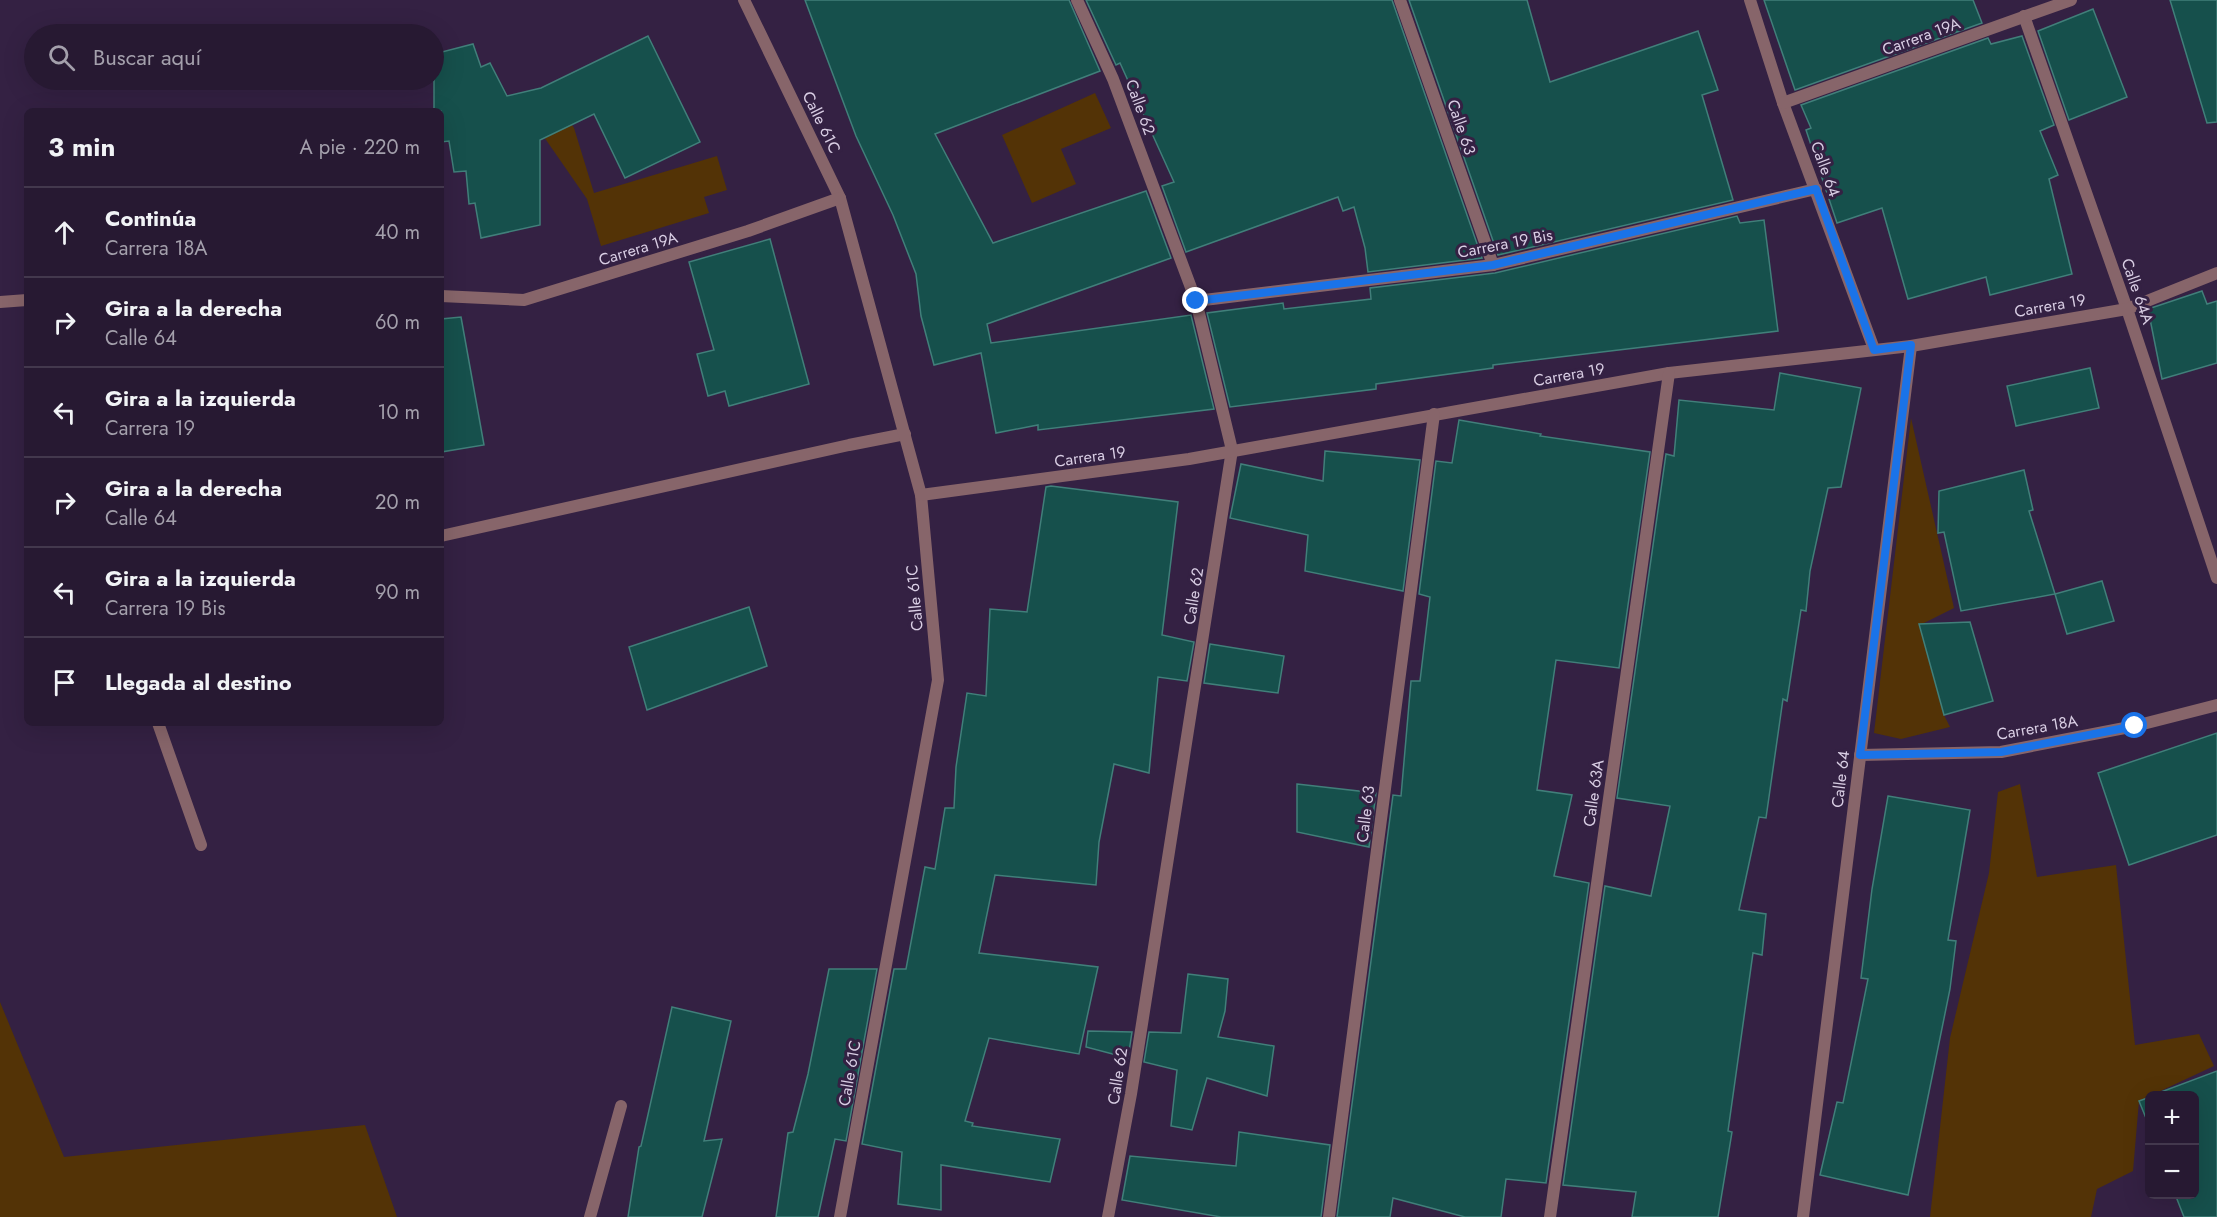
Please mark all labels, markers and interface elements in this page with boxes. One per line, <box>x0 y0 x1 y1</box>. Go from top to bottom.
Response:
street label: Carrera 19A <box>1879 12 1964 61</box>
search box <box>24 24 444 90</box>
icon: search <box>45 41 78 74</box>
text: Buscar aquí <box>93 41 201 73</box>
street label: Calle 62 <box>1120 76 1161 138</box>
street label: Calle 61C <box>797 87 846 157</box>
street label: Calle 63 <box>1441 96 1482 158</box>
text: 3 min <box>48 128 115 166</box>
text: A pie · 220 m <box>300 133 420 162</box>
street label: Calle 64 <box>1805 138 1846 200</box>
text: Continúa <box>105 202 196 234</box>
icon: ahead <box>48 216 81 249</box>
text: 40 m <box>375 218 420 247</box>
street label: Carrera 19 Bis <box>1456 223 1555 264</box>
street label: Carrera 19A <box>596 225 681 271</box>
text: Carrera 18A <box>105 234 207 263</box>
street label: Calle 64A <box>2116 255 2160 328</box>
route end <box>1182 287 1208 313</box>
street label: Carrera 19 <box>2013 288 2088 323</box>
text: Gira a la derecha <box>105 292 282 324</box>
icon: right <box>48 306 81 339</box>
text: 60 m <box>375 308 420 337</box>
text: Calle 64 <box>105 324 177 353</box>
street label: Carrera 19 <box>1532 357 1607 392</box>
text: Gira a la izquierda <box>105 382 296 414</box>
icon: left <box>48 396 81 429</box>
text: 10 m <box>377 398 420 427</box>
text: Carrera 19 <box>105 414 195 443</box>
street label: Carrera 19 <box>1053 440 1127 473</box>
text: Gira a la derecha <box>105 472 282 504</box>
icon: right <box>48 486 81 519</box>
text: 20 m <box>375 488 420 517</box>
text: Calle 64 <box>105 504 177 533</box>
text: Gira a la izquierda <box>105 562 296 594</box>
street label: Calle 61C <box>900 564 929 632</box>
street label: Calle 62 <box>1178 566 1209 626</box>
icon: left <box>48 576 81 609</box>
text: 90 m <box>375 578 420 607</box>
text: Carrera 19 Bis <box>105 594 225 623</box>
icon: arrive <box>48 666 81 699</box>
text: Llegada al destino <box>105 666 292 698</box>
street label: Carrera 18A <box>1995 709 2080 746</box>
route start <box>2121 712 2147 738</box>
street label: Calle 64 <box>1826 749 1855 809</box>
street label: Calle 63A <box>1577 758 1610 828</box>
street label: Calle 63 <box>1351 784 1380 844</box>
street label: Calle 61C <box>832 1038 867 1108</box>
street label: Calle 62 <box>1102 1046 1133 1106</box>
map controls <box>2145 1091 2199 1199</box>
button: + <box>2145 1091 2199 1145</box>
button: − <box>2145 1145 2199 1199</box>

